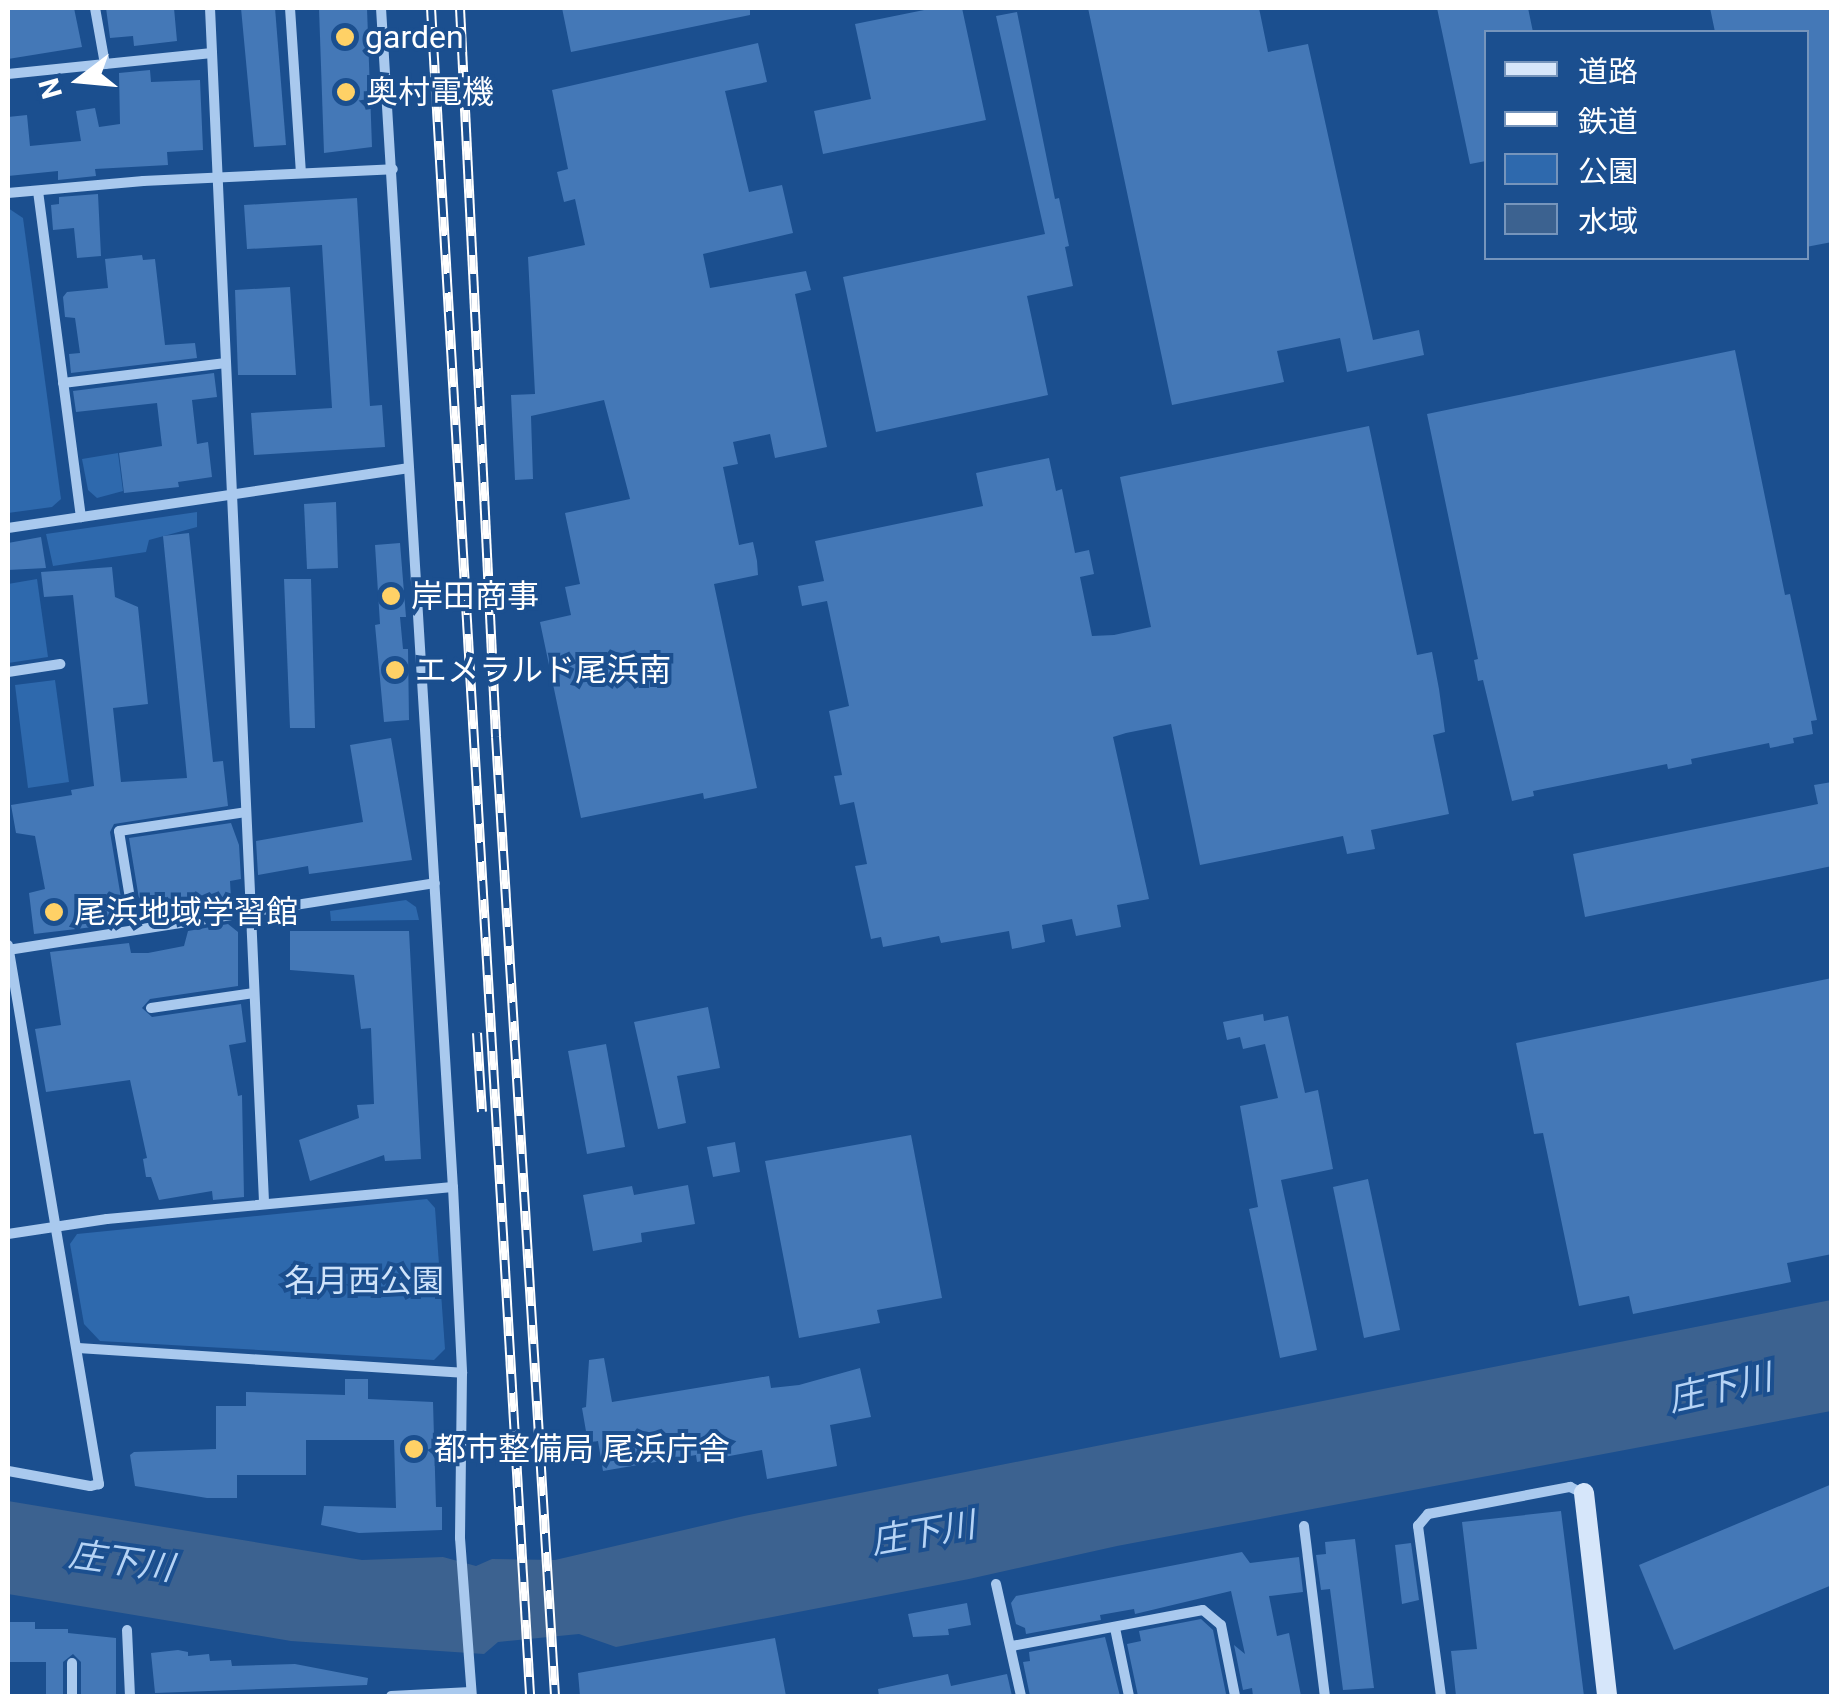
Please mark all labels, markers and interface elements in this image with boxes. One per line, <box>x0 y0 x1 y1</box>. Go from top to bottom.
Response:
place label: garden <box>365 18 464 56</box>
marker: garden <box>334 26 356 48</box>
north arrow <box>30 30 130 130</box>
legend <box>1484 30 1809 260</box>
text: 道路 <box>1578 54 1638 89</box>
place label: 奥村電機 <box>366 73 494 111</box>
text: N <box>32 74 69 102</box>
marker: 奥村電機 <box>335 81 357 103</box>
text: 鉄道 <box>1578 104 1638 139</box>
text: 公園 <box>1578 154 1638 189</box>
text: 水域 <box>1578 204 1638 239</box>
place label: 岸田商事 <box>411 577 539 615</box>
marker: 岸田商事 <box>380 585 402 607</box>
place label: エメラルド尾浜南 <box>415 651 671 689</box>
marker: エメラルド尾浜南 <box>384 659 406 681</box>
place label: 尾浜地域学習館 <box>74 893 298 931</box>
marker: 尾浜地域学習館 <box>43 901 65 923</box>
park label: 名月西公園 <box>284 1262 444 1300</box>
water label: 庄下川 <box>1664 1357 1776 1421</box>
place label: 都市整備局 尾浜庁舎 <box>434 1430 730 1468</box>
marker: 都市整備局 尾浜庁舎 <box>403 1438 425 1460</box>
water label: 庄下川 <box>868 1504 978 1564</box>
water label: 庄下川 <box>66 1534 176 1590</box>

